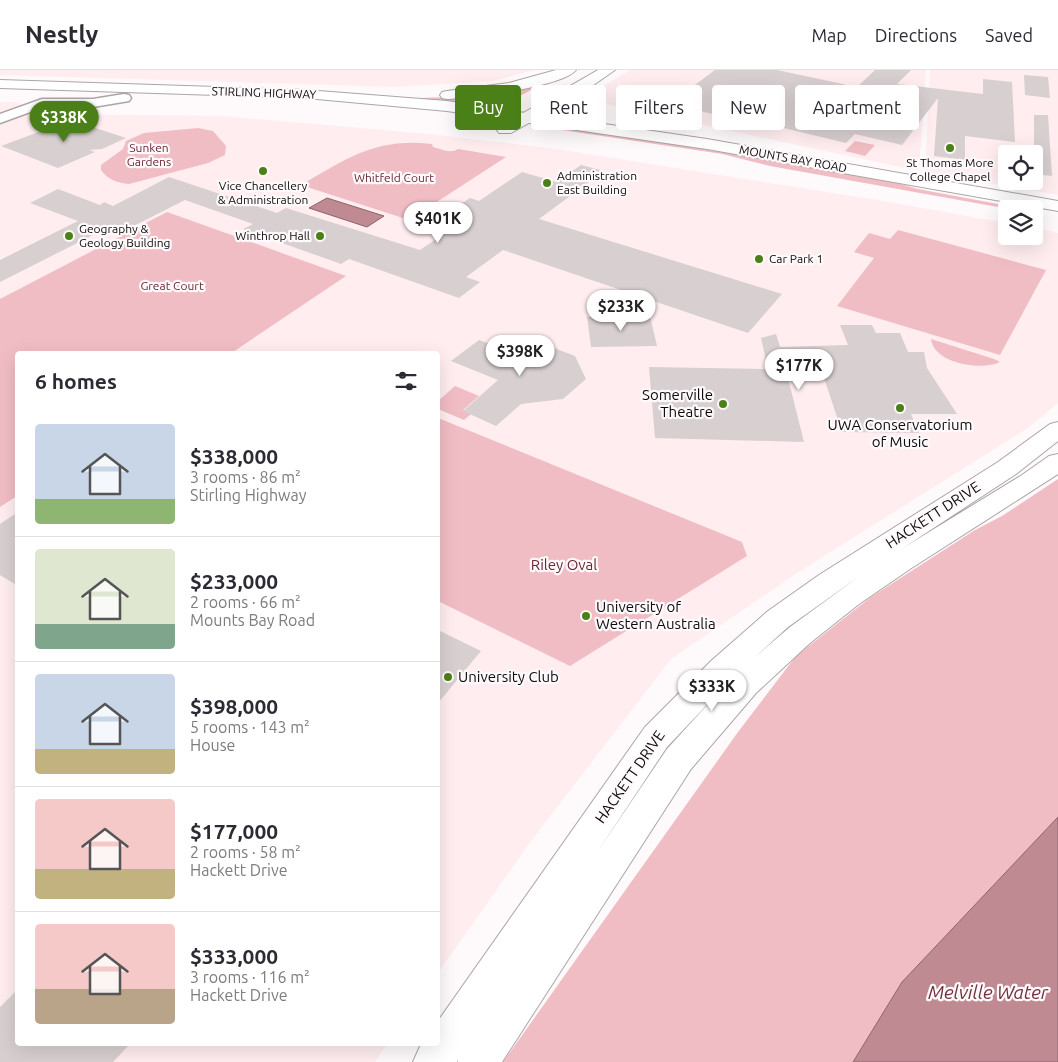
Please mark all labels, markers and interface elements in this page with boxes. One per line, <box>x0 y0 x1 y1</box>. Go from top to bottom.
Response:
text: Nestly <box>25 21 98 48</box>
text: Map <box>811 25 847 45</box>
text: Directions <box>875 25 957 45</box>
text: Saved <box>985 25 1033 45</box>
street label: STIRLING HIGHWAY <box>212 84 317 101</box>
chip: Buy <box>455 85 521 130</box>
chip: Rent <box>531 85 606 130</box>
chip: Filters <box>616 85 702 130</box>
chip: New <box>712 85 785 130</box>
chip: Apartment <box>795 85 919 130</box>
pin: $338K <box>29 100 99 143</box>
text: $338K <box>41 108 87 126</box>
park label: Sunken Gardens <box>127 141 171 168</box>
marker: St Thomas More College Chapel <box>944 142 956 154</box>
street label: MOUNTS BAY ROAD <box>738 143 848 174</box>
map controls <box>998 145 1043 245</box>
button: locate <box>998 145 1043 190</box>
place label: St Thomas More College Chapel <box>906 156 994 183</box>
marker: Vice Chancellery & Administration <box>257 165 269 177</box>
place label: Administration East Building <box>557 169 637 196</box>
park label: Whitfeld Court <box>354 171 434 184</box>
marker: Administration East Building <box>541 177 553 189</box>
place label: Vice Chancellery & Administration <box>218 179 308 206</box>
button: layers <box>998 200 1043 245</box>
pin: $401K <box>403 202 473 244</box>
text: $401K <box>415 209 461 227</box>
place label: Geography & Geology Building <box>79 222 170 249</box>
place label: Winthrop Hall <box>235 229 310 242</box>
marker: Geography & Geology Building <box>63 230 75 242</box>
marker: Winthrop Hall <box>314 230 326 242</box>
place label: Car Park 1 <box>769 252 823 265</box>
marker: Car Park 1 <box>753 253 765 265</box>
park label: Great Court <box>140 279 204 292</box>
pin: $233K <box>586 290 656 332</box>
text: $233K <box>598 297 644 315</box>
pin: $398K <box>485 334 555 377</box>
text: $398K <box>497 342 543 360</box>
pin: $177K <box>764 348 834 391</box>
text: $177K <box>776 356 822 374</box>
icon: filters <box>392 367 420 395</box>
text: 6 homes <box>35 369 117 393</box>
place label: Somerville Theatre <box>642 386 713 420</box>
marker: Somerville Theatre <box>717 398 729 410</box>
marker: UWA Conservatorium of Music <box>894 402 906 414</box>
place label: UWA Conservatorium of Music <box>828 416 972 450</box>
icon: home <box>75 444 135 504</box>
text: $338,000 <box>190 444 278 468</box>
text: 3 rooms · 86 m² <box>190 468 301 486</box>
street label: HACKETT DRIVE <box>882 478 983 551</box>
text: Stirling Highway <box>190 486 306 504</box>
park label: Riley Oval <box>531 556 597 573</box>
icon: home <box>75 569 135 629</box>
text: $233,000 <box>190 569 278 593</box>
text: 2 rooms · 66 m² <box>190 593 301 611</box>
place label: University of Western Australia <box>596 598 716 632</box>
marker: University of Western Australia <box>580 610 592 622</box>
text: Mounts Bay Road <box>190 611 315 629</box>
place label: University Club <box>458 668 559 685</box>
pin: $333K <box>677 670 747 712</box>
marker: University Club <box>442 671 454 683</box>
text: $333K <box>689 677 735 695</box>
icon: home <box>75 694 135 754</box>
text: $398,000 <box>190 694 278 718</box>
text: 5 rooms · 143 m² <box>190 718 310 736</box>
street label: HACKETT DRIVE <box>591 727 668 826</box>
text: House <box>190 736 235 754</box>
icon: home <box>75 819 135 879</box>
text: $177,000 <box>190 819 278 843</box>
text: 2 rooms · 58 m² <box>190 843 301 861</box>
text: Hackett Drive <box>190 861 288 879</box>
icon: home <box>75 944 135 1004</box>
text: $333,000 <box>190 944 278 968</box>
text: 3 rooms · 116 m² <box>190 968 310 986</box>
water label: Melville Water <box>928 981 1049 1003</box>
text: Hackett Drive <box>190 986 288 1004</box>

